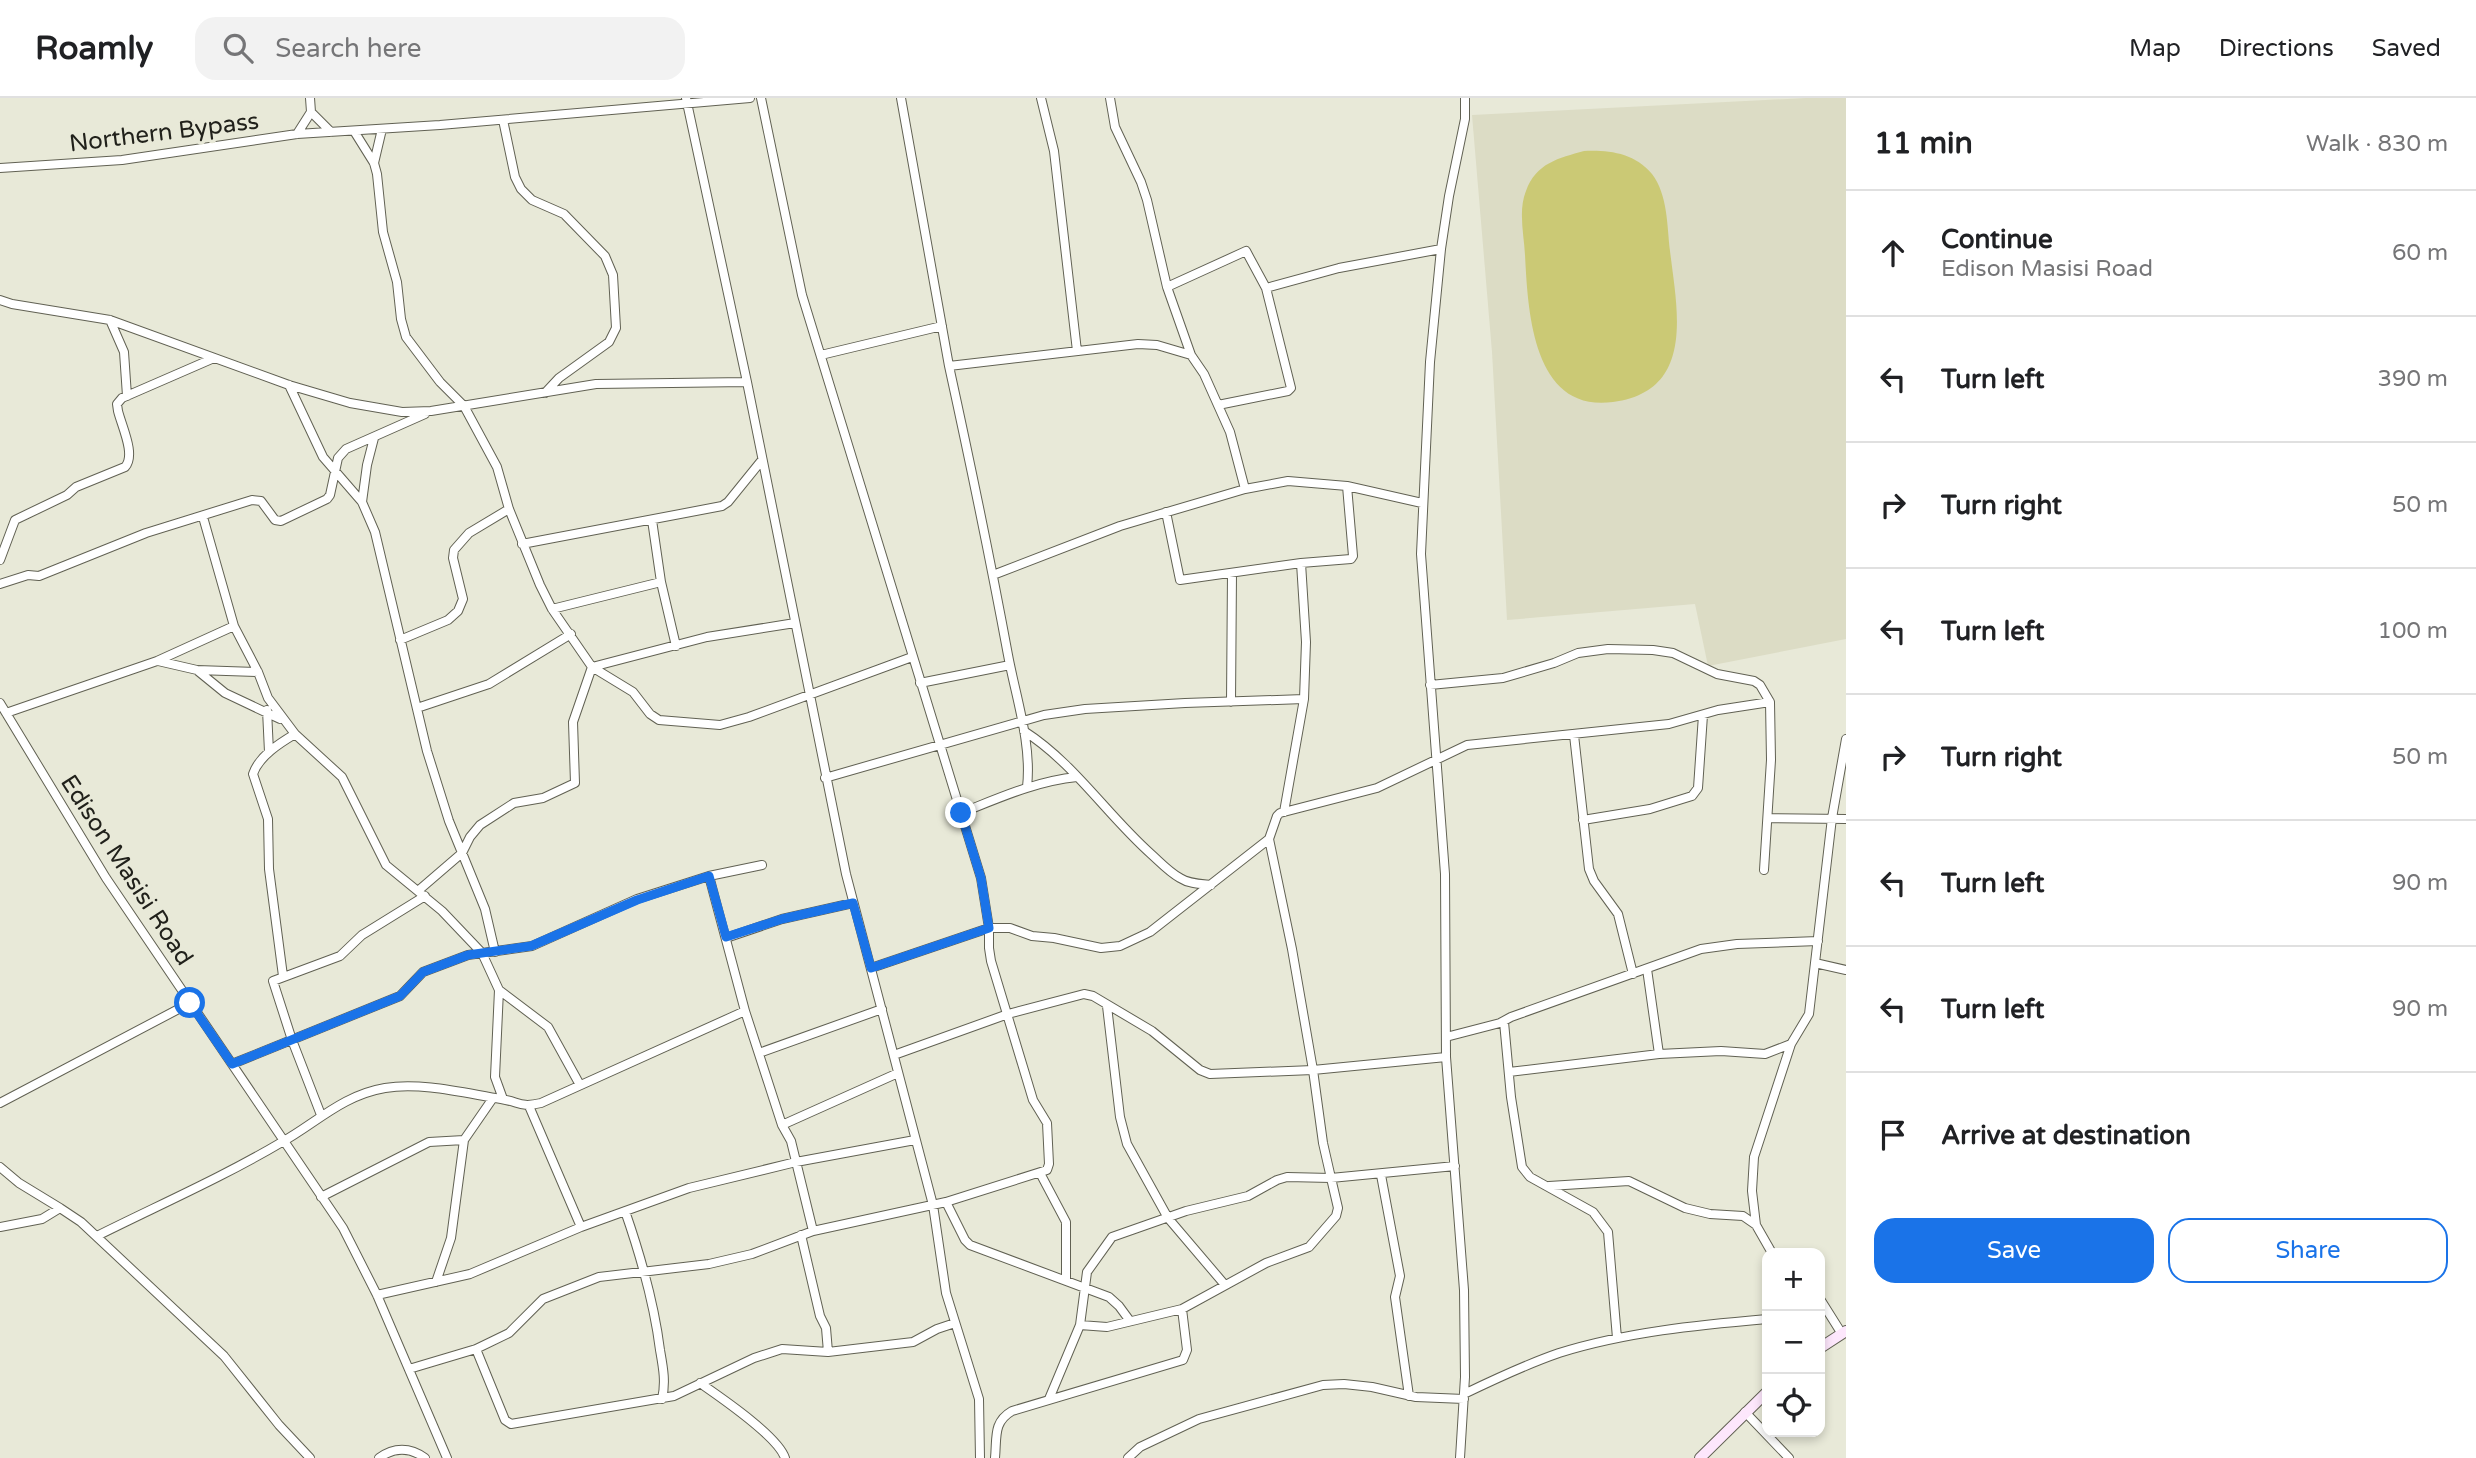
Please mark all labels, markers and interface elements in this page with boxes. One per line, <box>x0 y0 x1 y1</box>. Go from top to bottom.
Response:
search box <box>195 17 685 80</box>
text: Roamly <box>35 29 153 68</box>
icon: search <box>219 29 257 67</box>
text: Search here <box>275 33 422 64</box>
text: Map <box>2129 34 2181 63</box>
text: Directions <box>2219 34 2334 63</box>
text: Saved <box>2372 34 2441 63</box>
street label: Northern Bypass <box>67 106 261 159</box>
text: 11 min <box>1874 125 1973 162</box>
text: Walk · 830 m <box>2306 130 2448 158</box>
text: Continue <box>1941 224 2053 255</box>
icon: ahead <box>1874 234 1912 272</box>
text: 60 m <box>2392 239 2448 267</box>
text: Edison Masisi Road <box>1941 255 2153 283</box>
icon: left <box>1874 360 1912 398</box>
text: Turn left <box>1941 364 2044 395</box>
text: 390 m <box>2378 365 2448 393</box>
icon: right <box>1874 486 1912 524</box>
text: Turn right <box>1941 490 2062 521</box>
text: 50 m <box>2392 491 2448 519</box>
icon: left <box>1874 612 1912 650</box>
text: Turn left <box>1941 616 2044 647</box>
text: 100 m <box>2378 617 2448 645</box>
icon: right <box>1874 738 1912 776</box>
text: Turn right <box>1941 742 2062 773</box>
text: 50 m <box>2392 743 2448 771</box>
street label: Edison Masisi Road <box>54 770 199 971</box>
route end <box>945 797 976 828</box>
icon: left <box>1874 864 1912 902</box>
text: Turn left <box>1941 868 2044 899</box>
text: 90 m <box>2392 869 2448 897</box>
route start <box>174 987 205 1018</box>
icon: left <box>1874 990 1912 1028</box>
text: Turn left <box>1941 994 2044 1025</box>
text: 90 m <box>2392 995 2448 1023</box>
icon: arrive <box>1874 1116 1912 1154</box>
text: Arrive at destination <box>1941 1120 2191 1151</box>
button: Save <box>1874 1218 2154 1283</box>
button: Share <box>2168 1218 2448 1283</box>
map controls <box>1762 1248 1825 1437</box>
button: + <box>1762 1248 1825 1311</box>
button: − <box>1762 1311 1825 1374</box>
button: locate <box>1762 1374 1825 1437</box>

